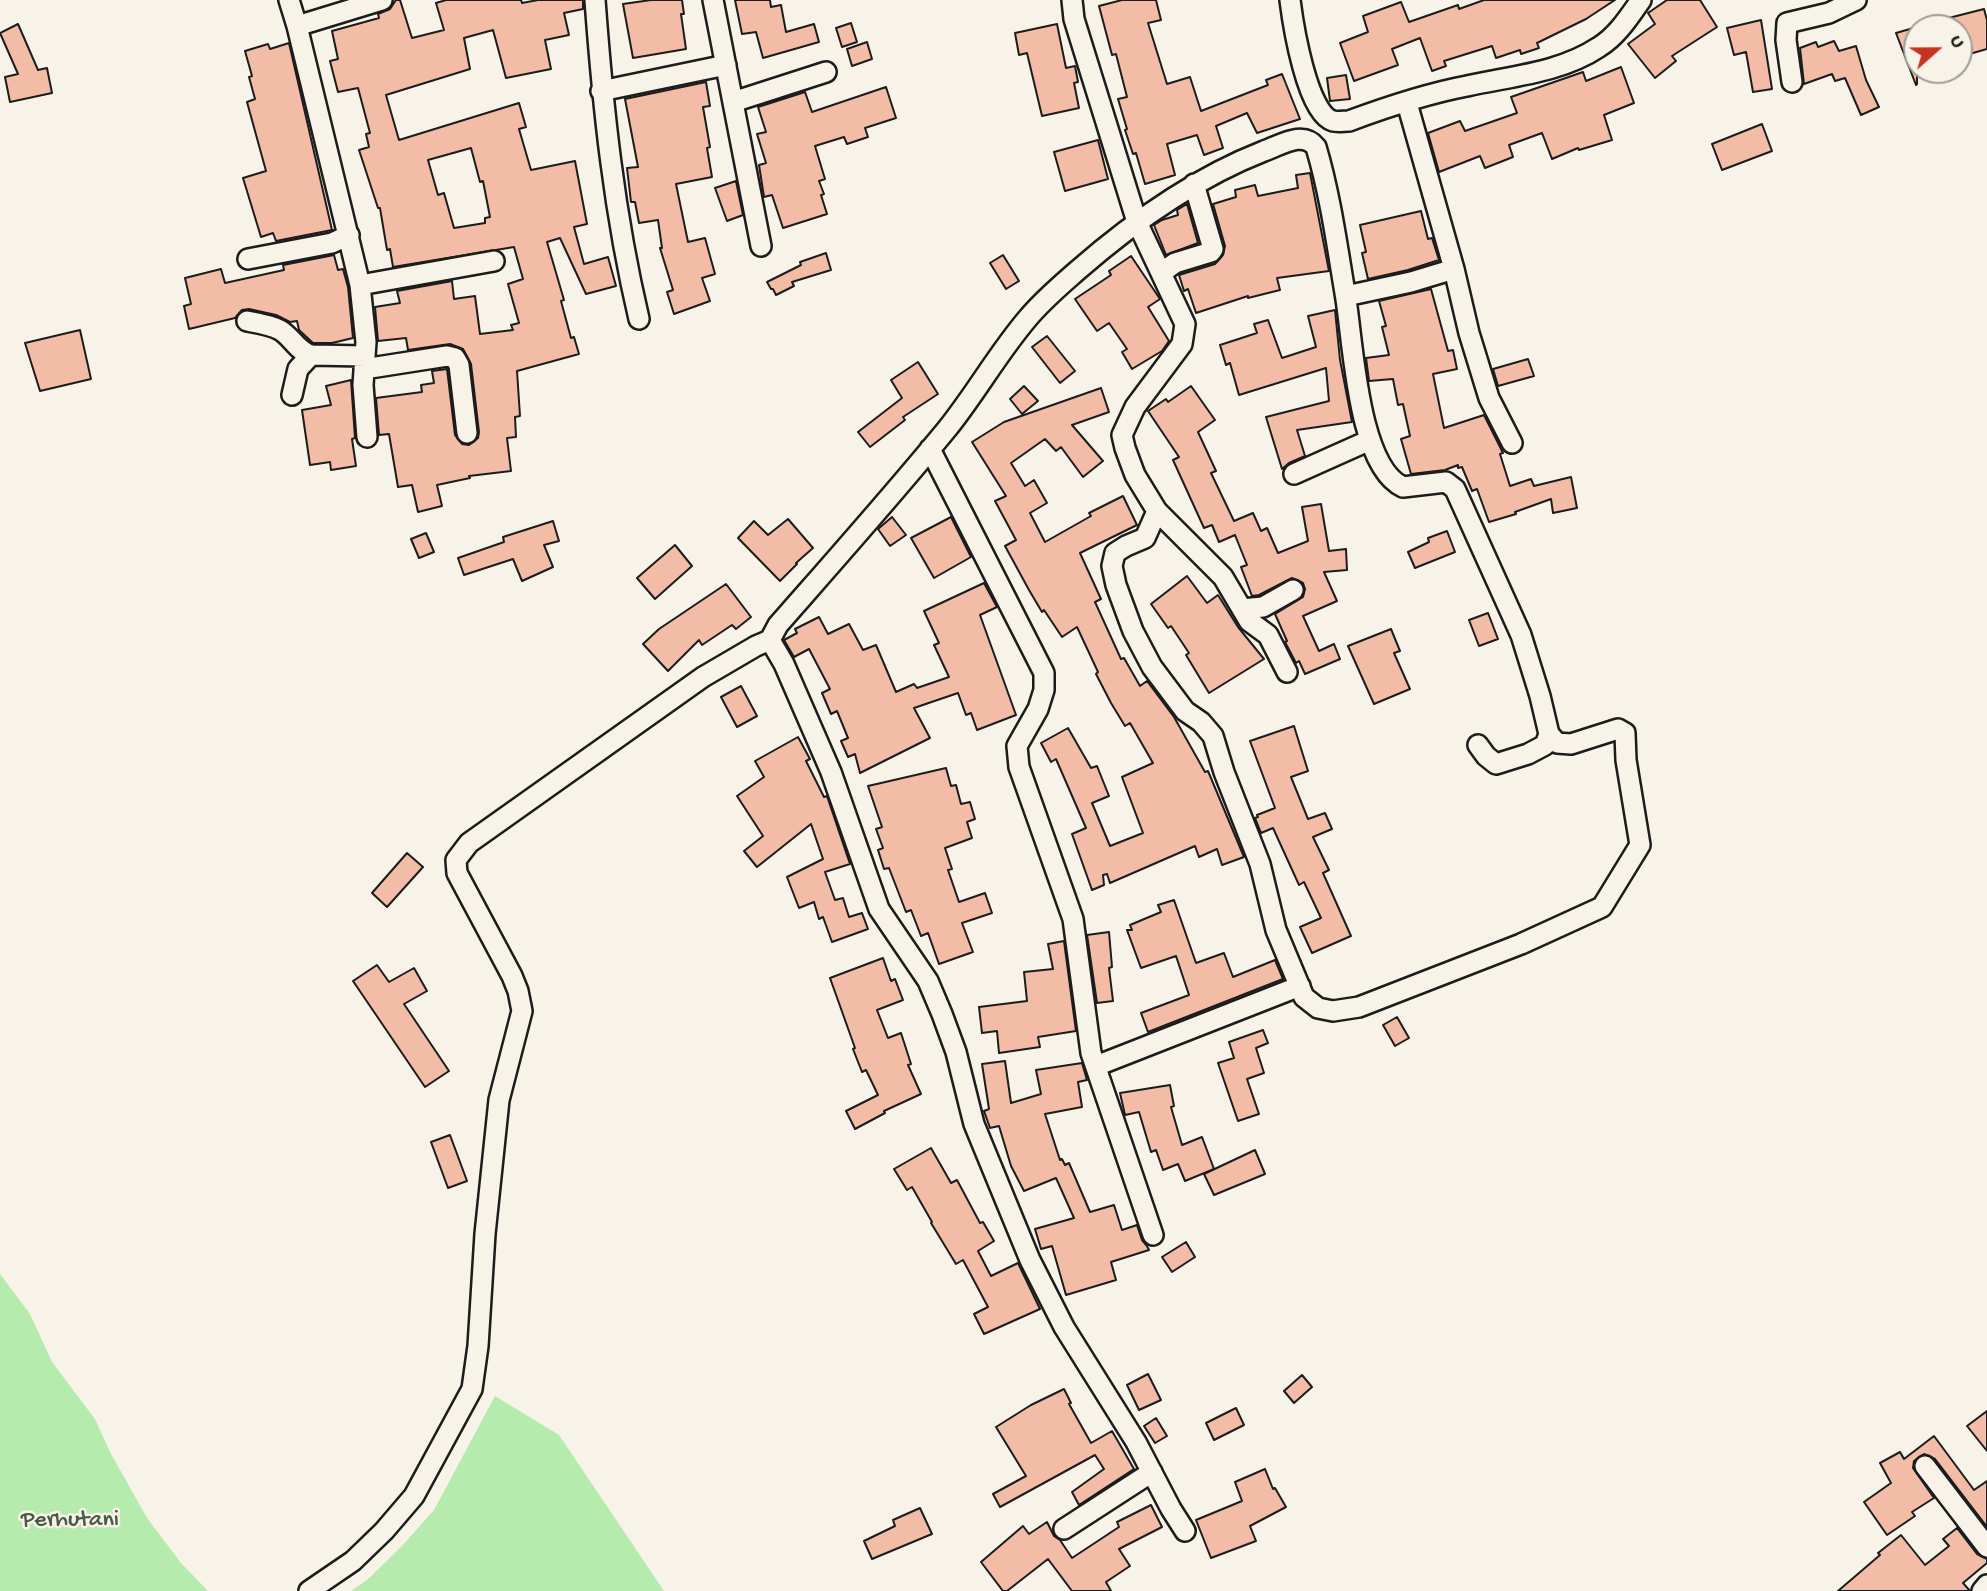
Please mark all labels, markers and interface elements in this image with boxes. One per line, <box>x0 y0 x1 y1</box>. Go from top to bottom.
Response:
north arrow <box>1903 14 1973 84</box>
text: U <box>1944 33 1969 51</box>
park label: Perhutani <box>21 1507 119 1535</box>

